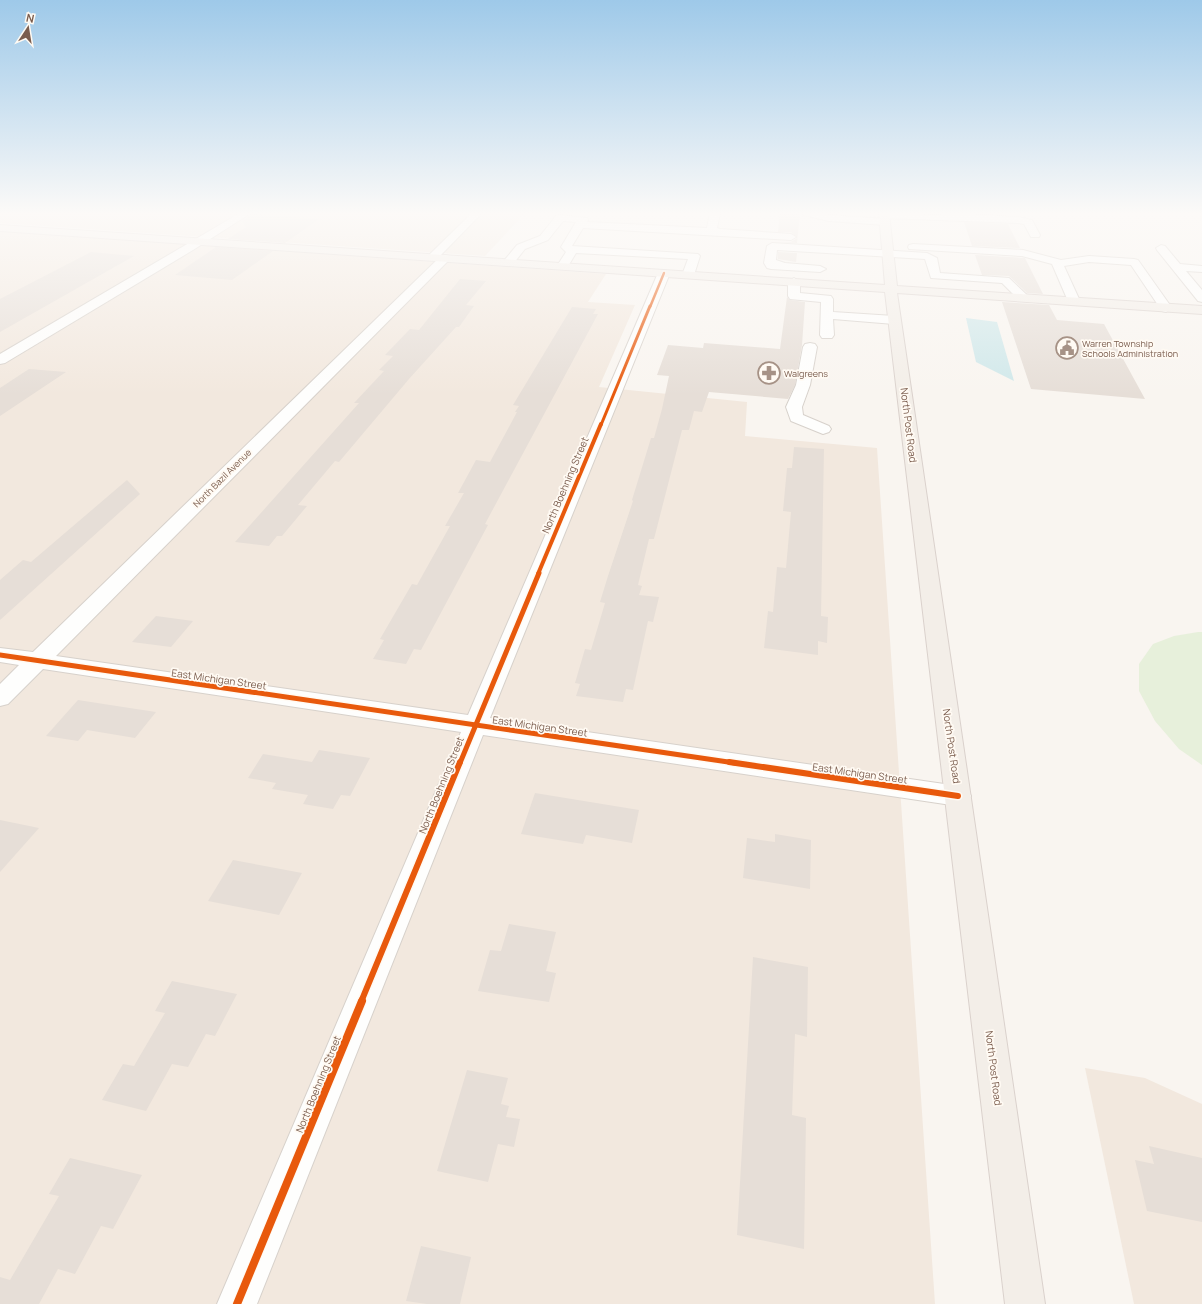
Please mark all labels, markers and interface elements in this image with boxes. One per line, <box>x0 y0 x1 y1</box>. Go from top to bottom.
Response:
north arrow <box>8 8 48 48</box>
text: N <box>25 10 36 26</box>
public building icon: Warren Township Schools Administration <box>1054 335 1080 361</box>
place label: Warren Township Schools Administration <box>1082 337 1178 360</box>
pharmacy icon: Walgreens <box>756 360 782 386</box>
place label: Walgreens <box>784 367 828 380</box>
street label: North Post Road <box>897 387 921 463</box>
street label: North Boehning Street <box>538 435 592 535</box>
street label: North Bazil Avenue <box>190 446 254 510</box>
street label: East Michigan Street <box>171 665 267 693</box>
street label: North Post Road <box>940 708 964 784</box>
street label: East Michigan Street <box>492 712 588 740</box>
street label: North Boehning Street <box>415 734 467 836</box>
street label: East Michigan Street <box>812 759 908 787</box>
street label: North Post Road <box>982 1030 1006 1106</box>
street label: North Boehning Street <box>292 1033 344 1135</box>

